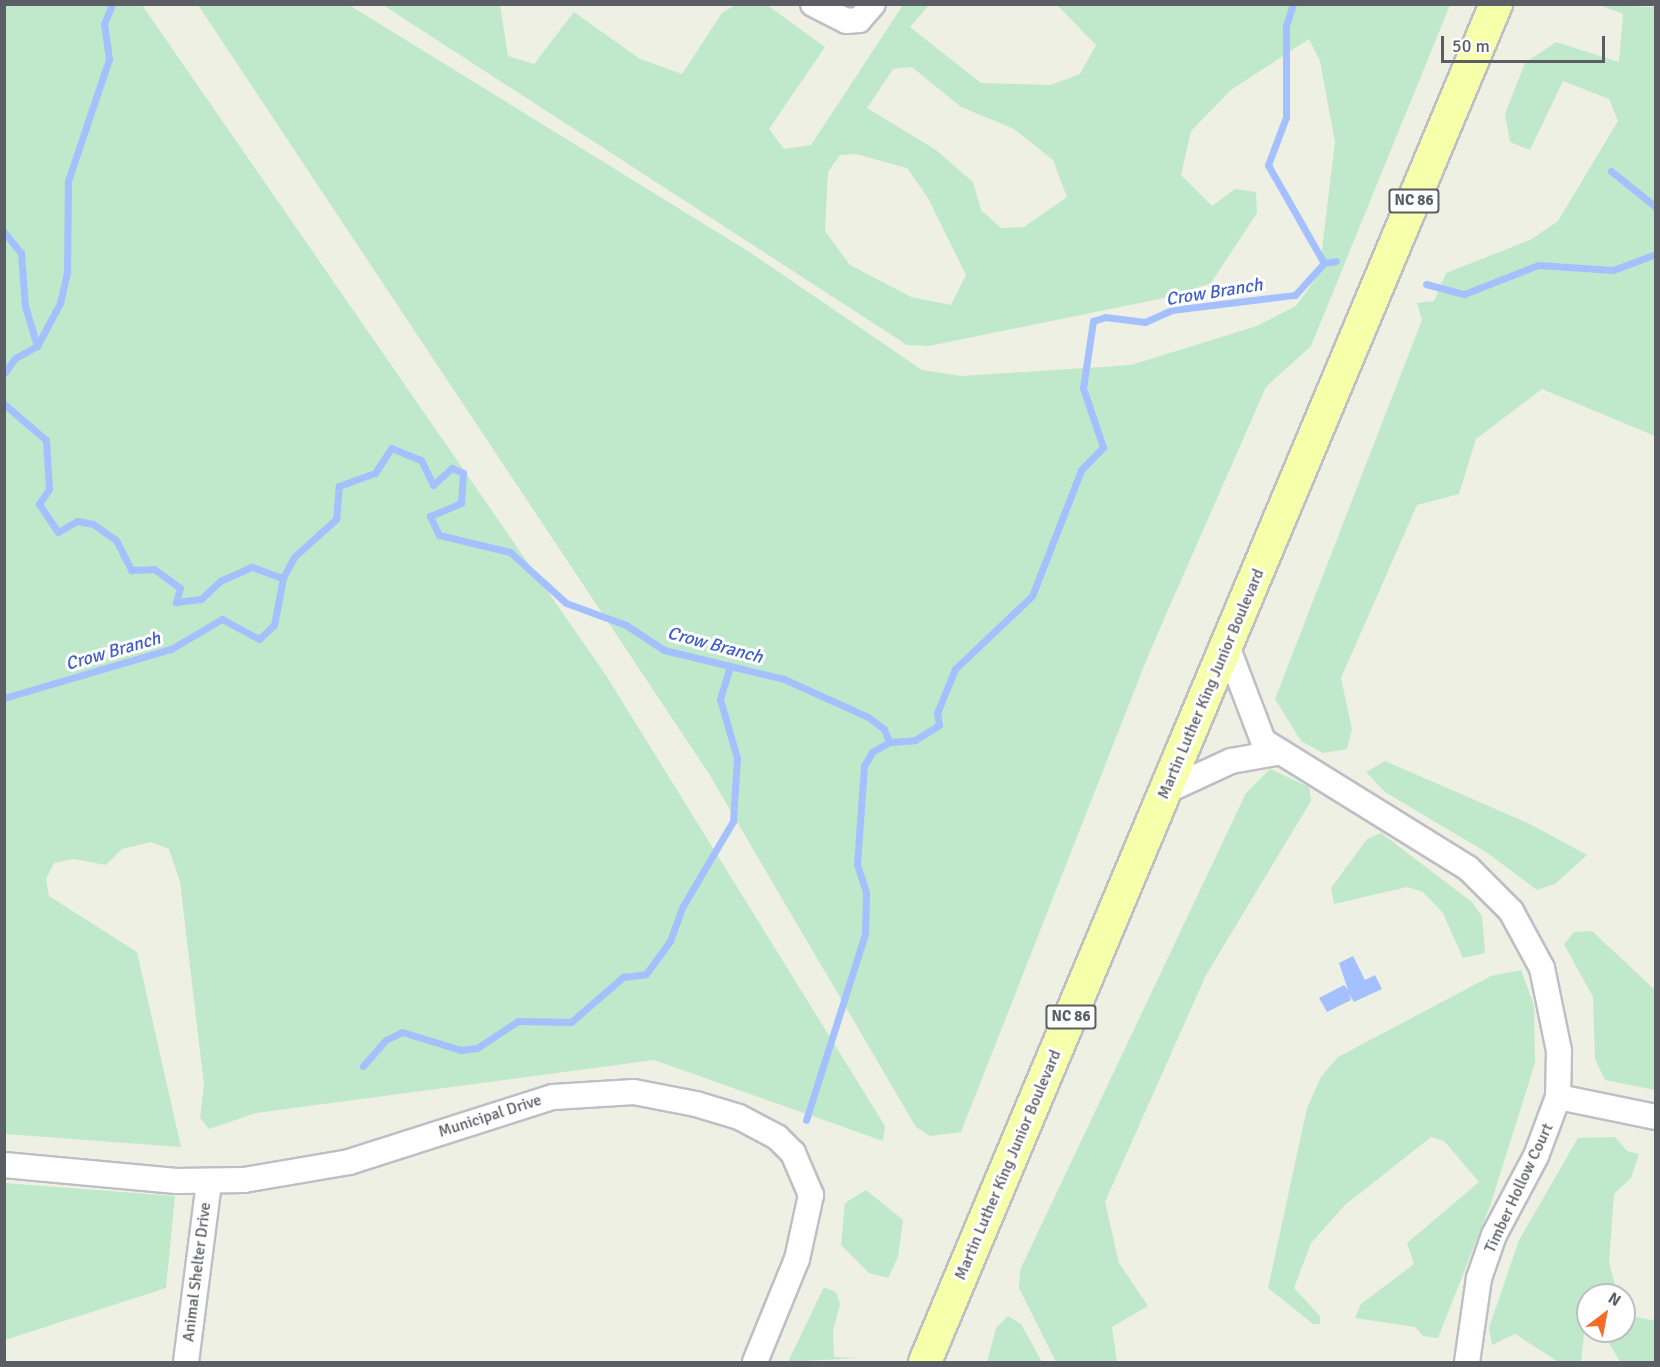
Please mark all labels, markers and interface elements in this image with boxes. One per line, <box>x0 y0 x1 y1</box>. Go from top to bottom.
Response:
scale bar <box>1444 24 1608 62</box>
text: 50 m <box>1452 35 1490 57</box>
road number: NC 86 <box>1387 189 1441 213</box>
water label: Crow Branch <box>1164 274 1264 310</box>
street label: Martin Luther King Junior Boulevard <box>1154 566 1268 802</box>
water label: Crow Branch <box>665 622 765 668</box>
water label: Crow Branch <box>63 627 163 675</box>
road number: NC 86 <box>1044 1005 1098 1029</box>
street label: Martin Luther King Junior Boulevard <box>951 1047 1065 1283</box>
street label: Municipal Drive <box>436 1090 544 1142</box>
street label: Timber Hollow Court <box>1481 1120 1557 1256</box>
street label: Animal Shelter Drive <box>179 1201 215 1343</box>
north arrow <box>1576 1283 1636 1343</box>
text: N <box>1604 1288 1624 1311</box>

